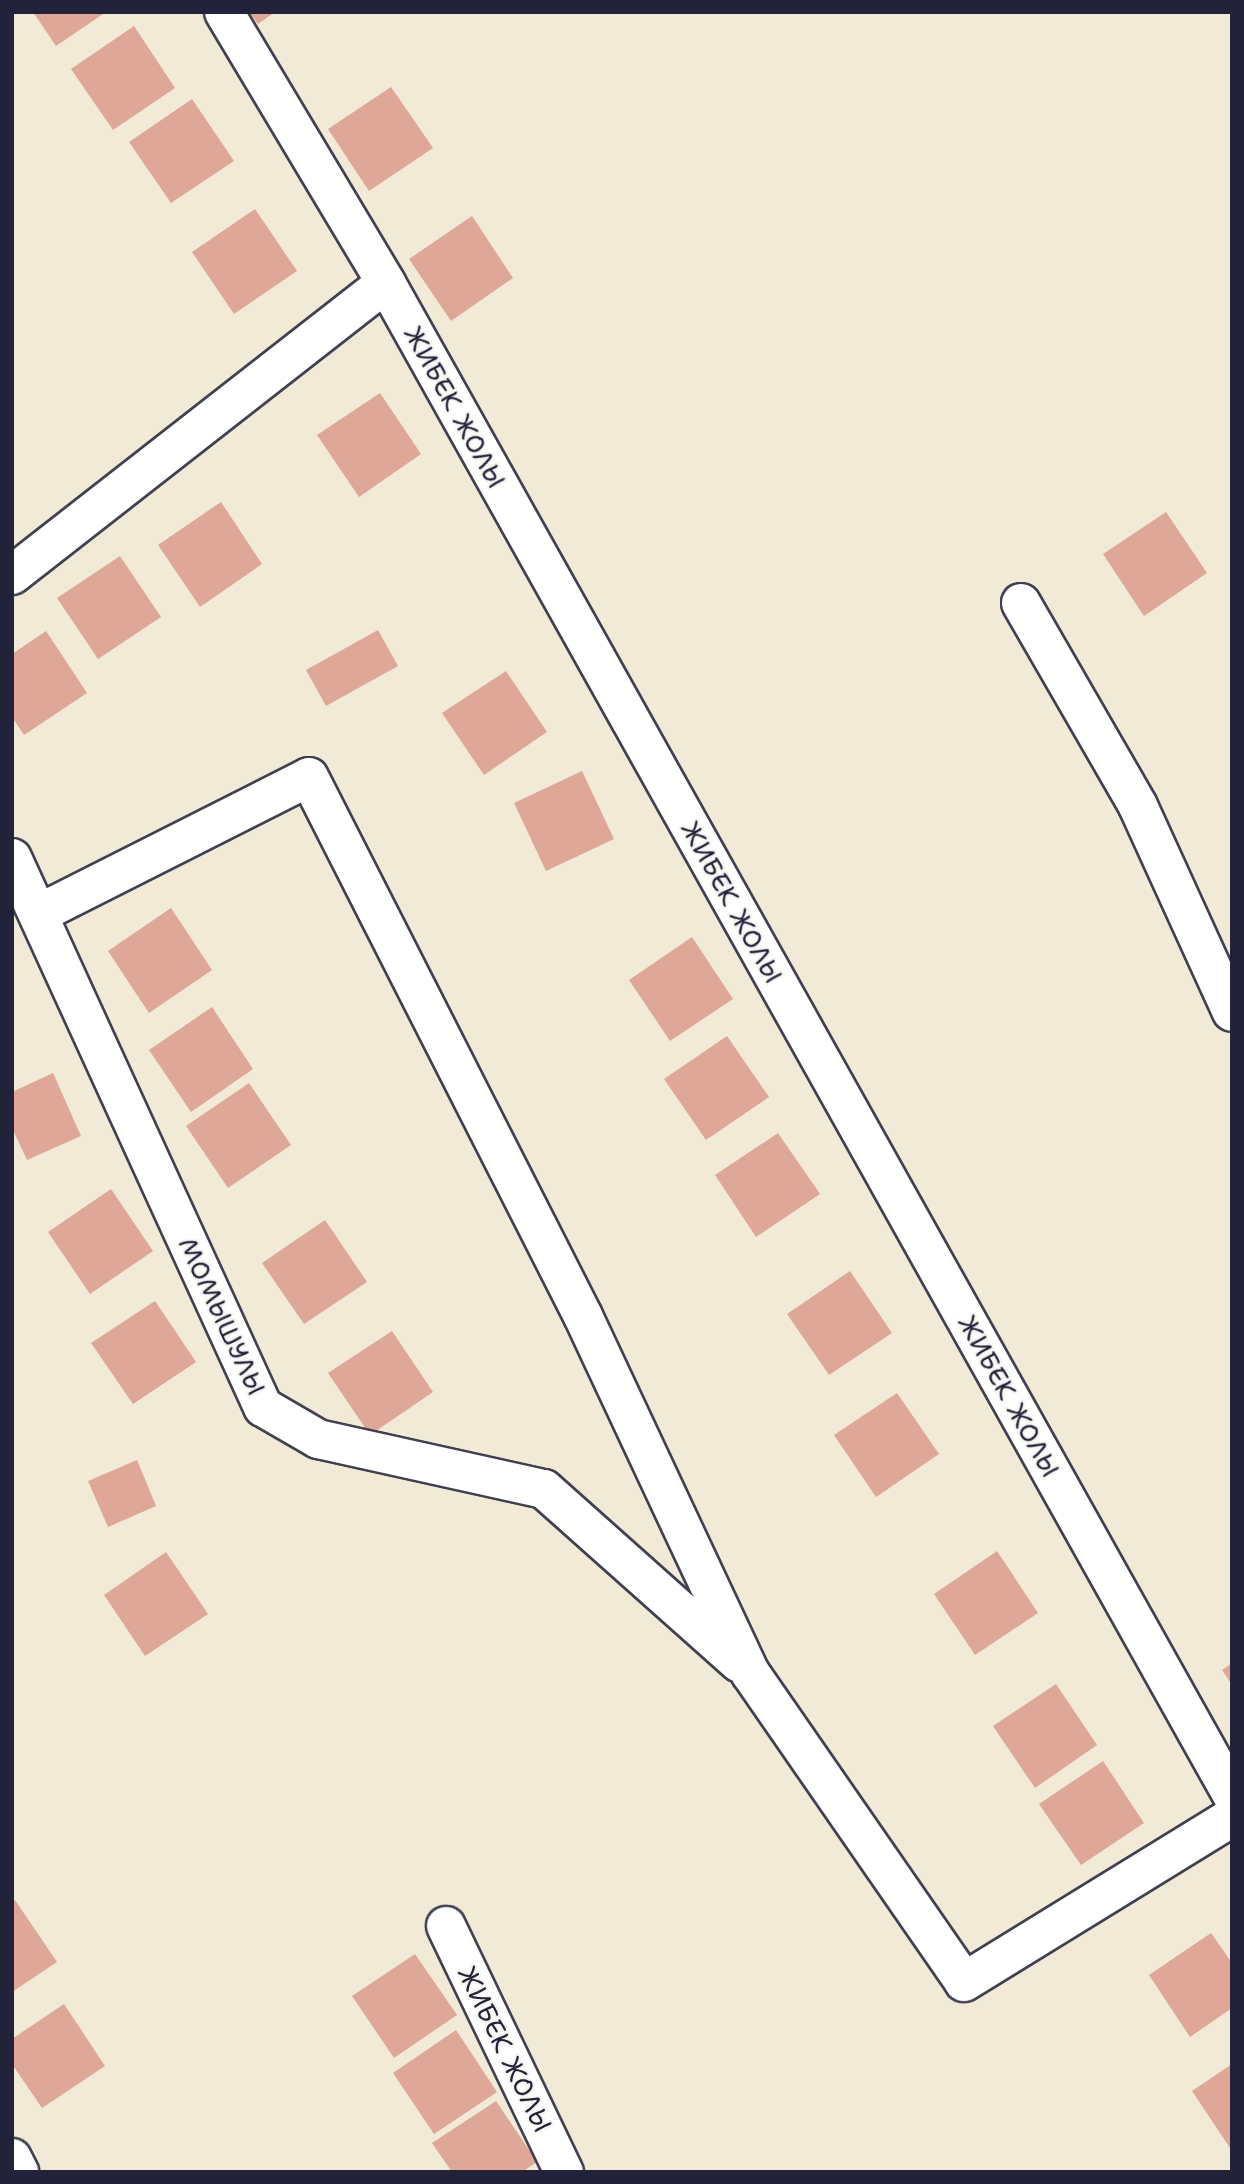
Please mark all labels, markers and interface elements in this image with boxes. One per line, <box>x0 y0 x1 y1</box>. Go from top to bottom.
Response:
street label: ЖИБЕК ЖОЛЫ <box>398 321 512 493</box>
street label: ЖИБЕК ЖОЛЫ <box>675 816 789 988</box>
street label: МОМЫШУЛЫ <box>172 1232 272 1400</box>
street label: ЖИБЕК ЖОЛЫ <box>952 1310 1066 1482</box>
street label: ЖИБЕК ЖОЛЫ <box>452 1961 558 2137</box>

